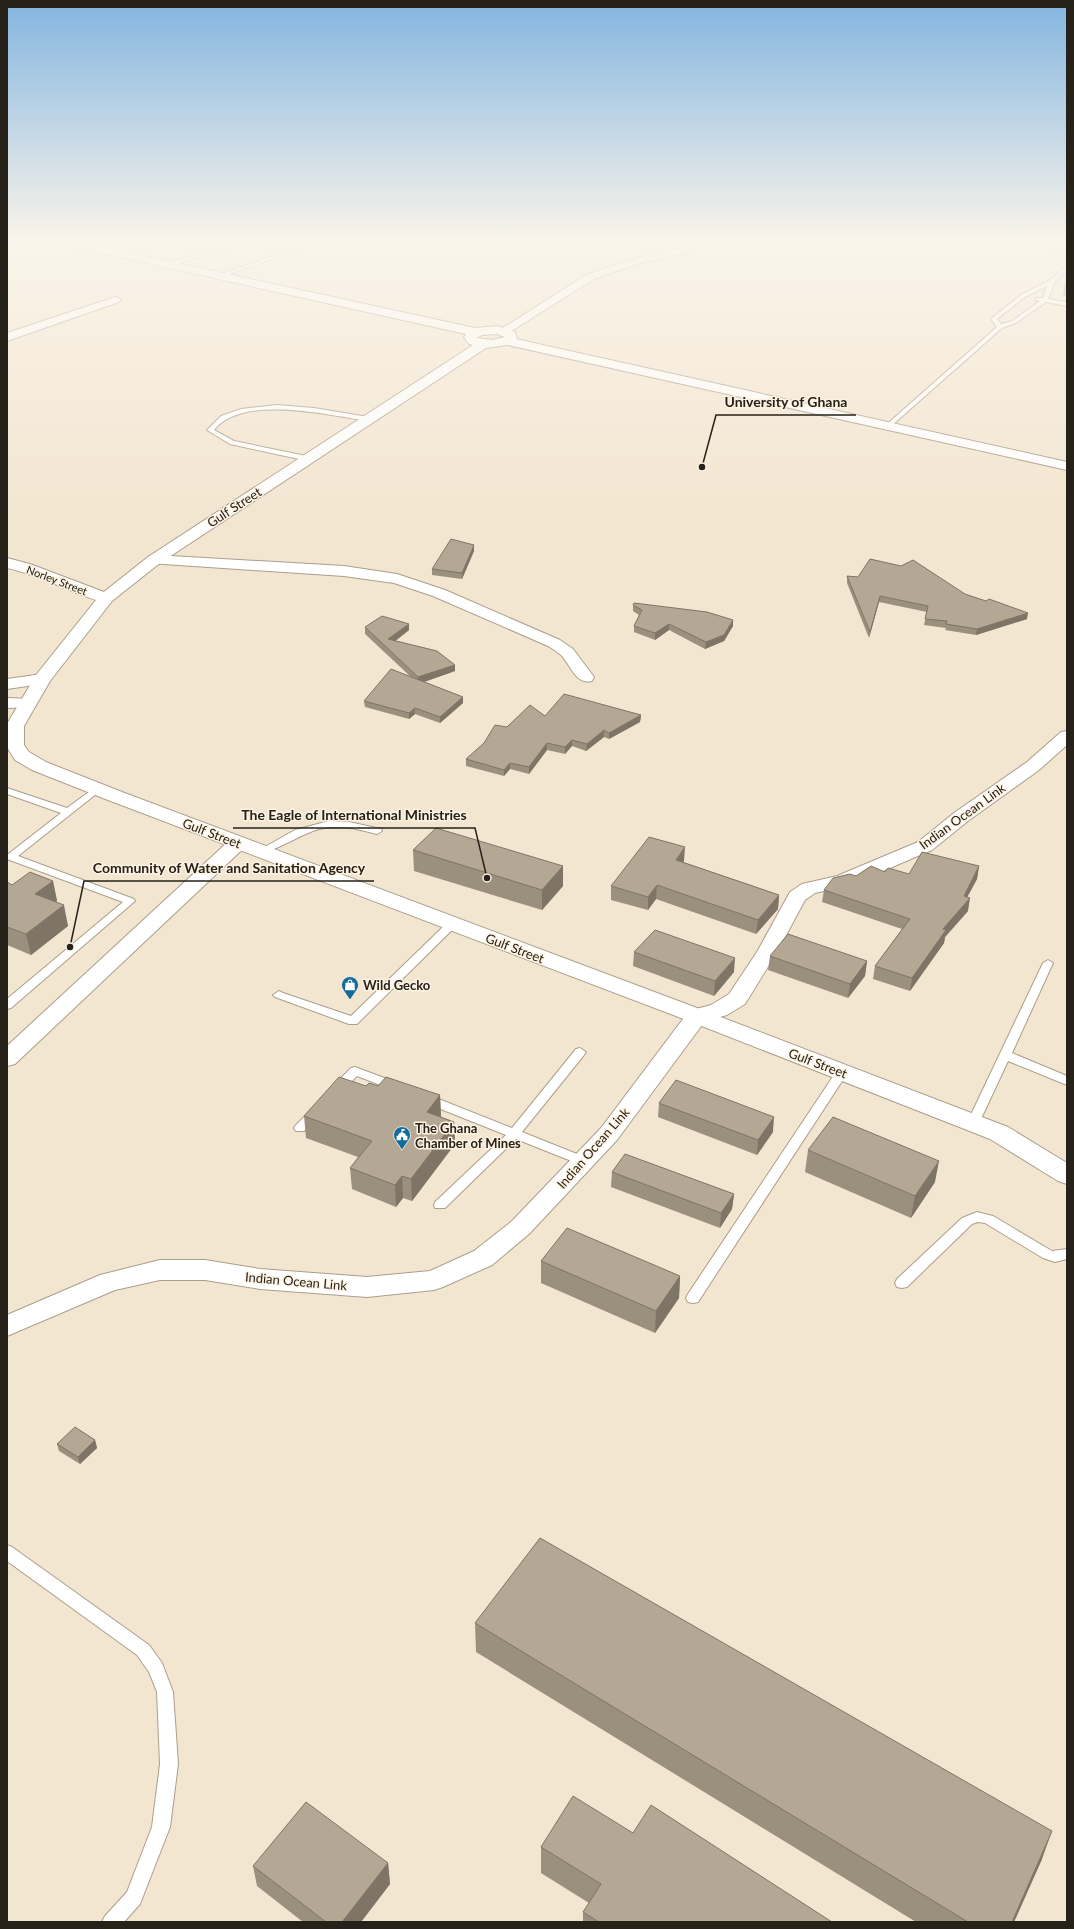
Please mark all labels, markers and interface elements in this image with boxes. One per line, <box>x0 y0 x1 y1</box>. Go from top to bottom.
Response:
callout: University of Ghana <box>716 389 856 415</box>
text: University of Ghana <box>725 393 847 410</box>
street label: Gulf Street <box>204 483 264 530</box>
street label: Norley Street <box>25 562 89 598</box>
street label: Indian Ocean Link <box>916 779 1008 853</box>
callout: The Eagle of International Ministries <box>233 802 475 828</box>
text: The Eagle of International Ministries <box>241 806 467 823</box>
street label: Gulf Street <box>180 814 244 852</box>
callout: Community of Water and Sanitation Agency <box>84 855 374 881</box>
text: Community of Water and Sanitation Agency <box>93 859 366 876</box>
street label: Gulf Street <box>483 929 547 967</box>
shop icon: Wild Gecko <box>340 975 360 1000</box>
place label: Wild Gecko <box>363 977 431 993</box>
street label: Gulf Street <box>786 1044 850 1082</box>
street label: Indian Ocean Link <box>553 1104 633 1192</box>
place label: The Ghana Chamber of Mines <box>415 1120 521 1151</box>
public building icon: The Ghana Chamber of Mines <box>392 1125 412 1150</box>
street label: Indian Ocean Link <box>244 1269 348 1293</box>

